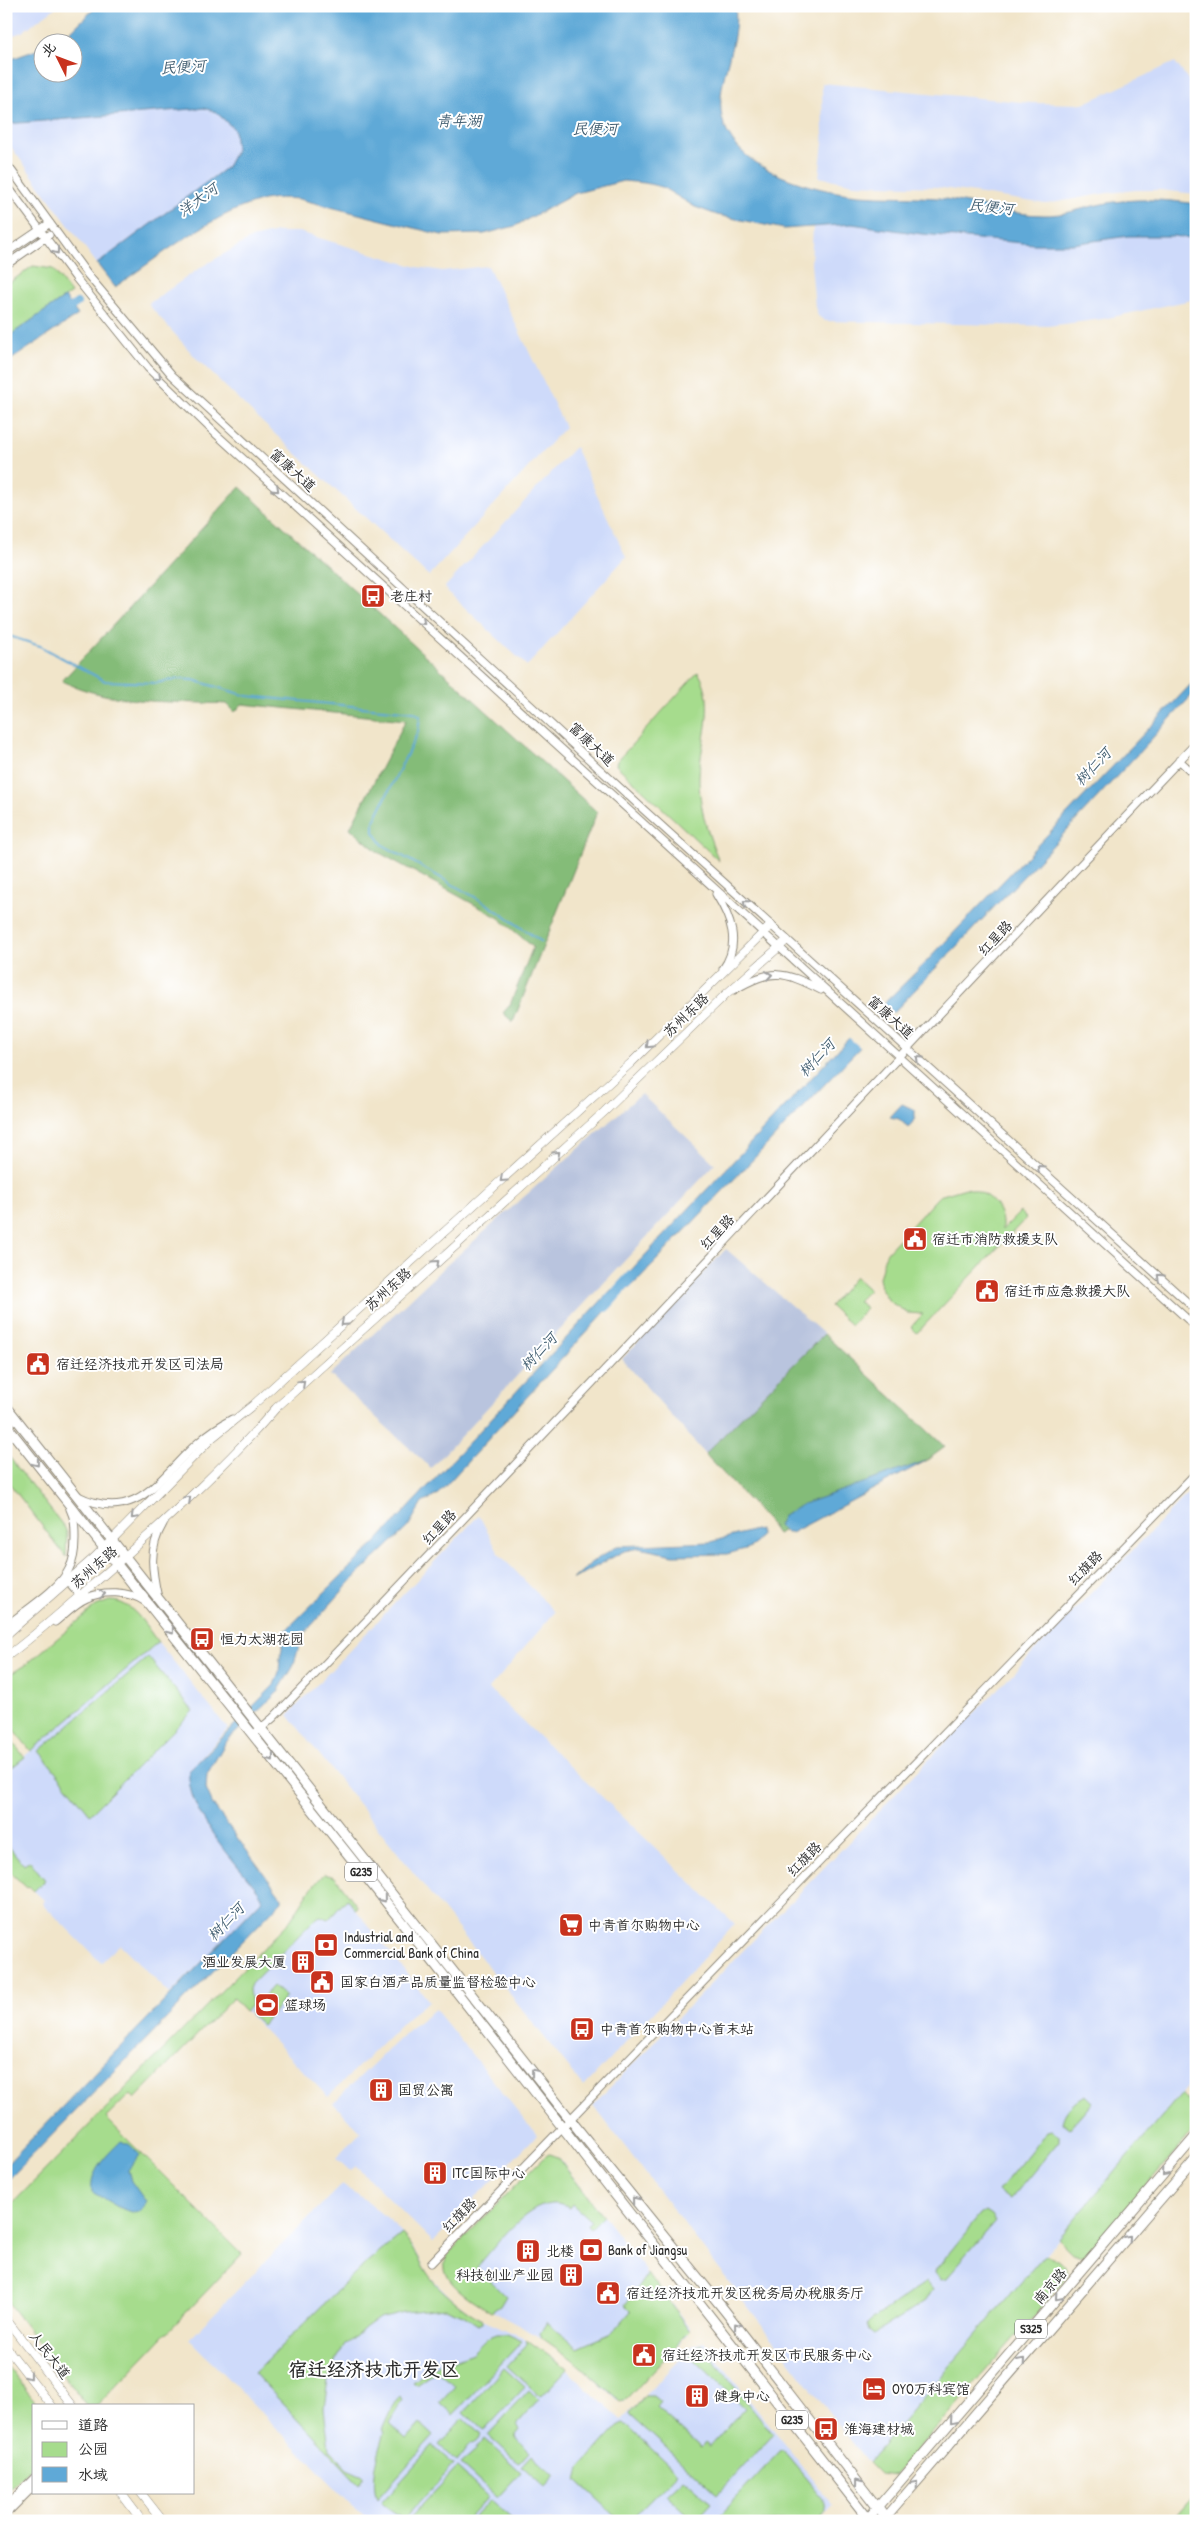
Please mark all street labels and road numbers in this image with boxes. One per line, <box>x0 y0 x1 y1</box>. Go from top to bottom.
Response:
street label: 富康大道 <box>266 444 320 495</box>
street label: 富康大道 <box>565 718 619 770</box>
street label: 红星路 <box>973 916 1016 959</box>
street label: 苏州东路 <box>659 988 712 1041</box>
street label: 富康大道 <box>864 991 918 1042</box>
street label: 红星路 <box>695 1210 738 1253</box>
street label: 苏州东路 <box>361 1263 415 1314</box>
street label: 红星路 <box>417 1505 460 1548</box>
street label: 苏州东路 <box>66 1541 121 1592</box>
street label: 红旗路 <box>1063 1546 1106 1589</box>
street label: 红旗路 <box>782 1837 825 1880</box>
road number: G235 <box>345 1862 377 1881</box>
street label: 红旗路 <box>437 2193 480 2236</box>
street label: 南京路 <box>1029 2264 1071 2308</box>
road number: S325 <box>1015 2320 1047 2338</box>
street label: 人民大道 <box>26 2327 75 2383</box>
road number: G235 <box>776 2410 808 2430</box>

